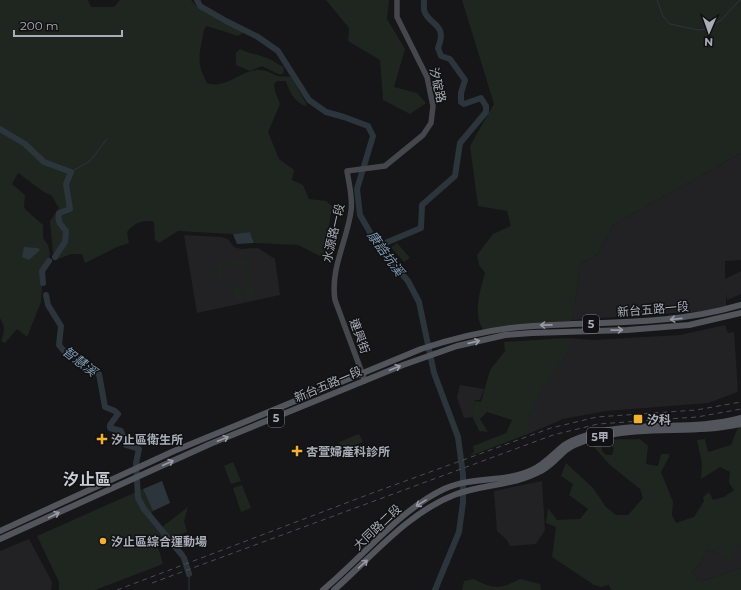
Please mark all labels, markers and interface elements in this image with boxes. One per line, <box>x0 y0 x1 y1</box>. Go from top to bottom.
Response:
scale bar <box>14 12 122 38</box>
north arrow <box>689 12 729 52</box>
text: 200 m <box>20 18 59 33</box>
text: N <box>704 35 713 49</box>
street label: 汐碇路 <box>427 66 449 104</box>
street label: 水源路一段 <box>319 202 347 264</box>
water label: 康誥坑溪 <box>364 227 409 280</box>
street label: 新台五路一段 <box>616 298 690 320</box>
road number: 5 <box>583 315 599 333</box>
one-way arrow <box>670 315 683 323</box>
street label: 連興街 <box>347 317 373 355</box>
one-way arrow <box>540 321 553 329</box>
one-way arrow <box>610 327 623 334</box>
one-way arrow <box>467 337 480 345</box>
water label: 智慧溪 <box>60 343 102 381</box>
street label: 新台五路一段 <box>292 363 364 405</box>
one-way arrow <box>389 364 401 372</box>
road number: 5 <box>268 409 284 427</box>
place label: 汐科 <box>647 412 671 427</box>
marker: 汐科 <box>632 413 644 425</box>
road number: 5甲 <box>587 428 613 446</box>
place label: 汐止區衛生所 <box>111 432 183 447</box>
marker: 汐止區衛生所 <box>96 433 108 445</box>
one-way arrow <box>217 435 229 443</box>
place label: 杏萱婦產科診所 <box>306 444 390 459</box>
marker: 杏萱婦產科診所 <box>291 445 303 457</box>
one-way arrow <box>162 459 174 466</box>
district label: 汐止區 <box>63 470 111 489</box>
one-way arrow <box>415 500 427 508</box>
street label: 大同路二段 <box>350 501 404 553</box>
one-way arrow <box>48 511 60 518</box>
place label: 汐止區綜合運動場 <box>111 534 207 549</box>
marker: 汐止區綜合運動場 <box>98 536 108 546</box>
one-way arrow <box>357 560 367 569</box>

